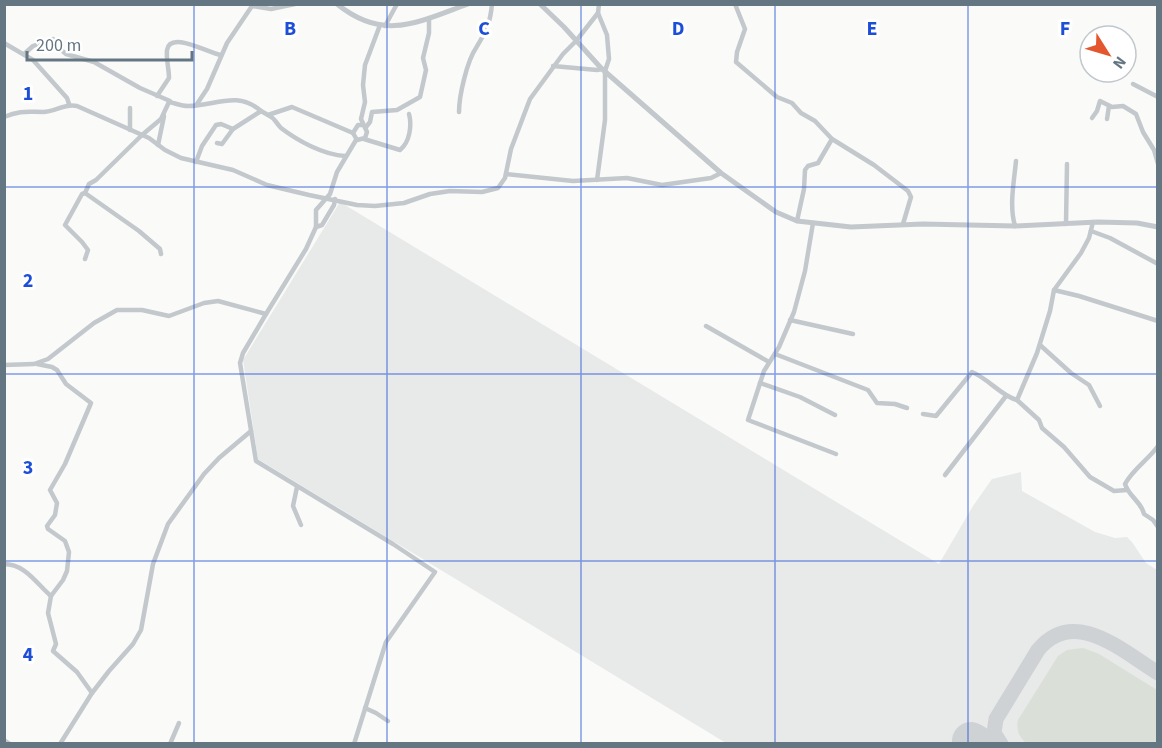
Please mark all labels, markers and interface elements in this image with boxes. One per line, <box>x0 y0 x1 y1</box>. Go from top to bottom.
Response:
text: B <box>284 15 296 43</box>
text: C <box>478 15 490 43</box>
text: D <box>672 15 684 43</box>
text: E <box>867 15 877 43</box>
text: F <box>1060 15 1070 43</box>
scale bar <box>27 24 192 62</box>
north arrow <box>1078 24 1138 84</box>
text: 200 m <box>36 33 81 58</box>
text: N <box>1107 52 1131 73</box>
text: 1 <box>23 80 33 108</box>
text: 2 <box>23 267 33 295</box>
text: 3 <box>23 454 33 482</box>
text: 4 <box>23 641 34 669</box>

